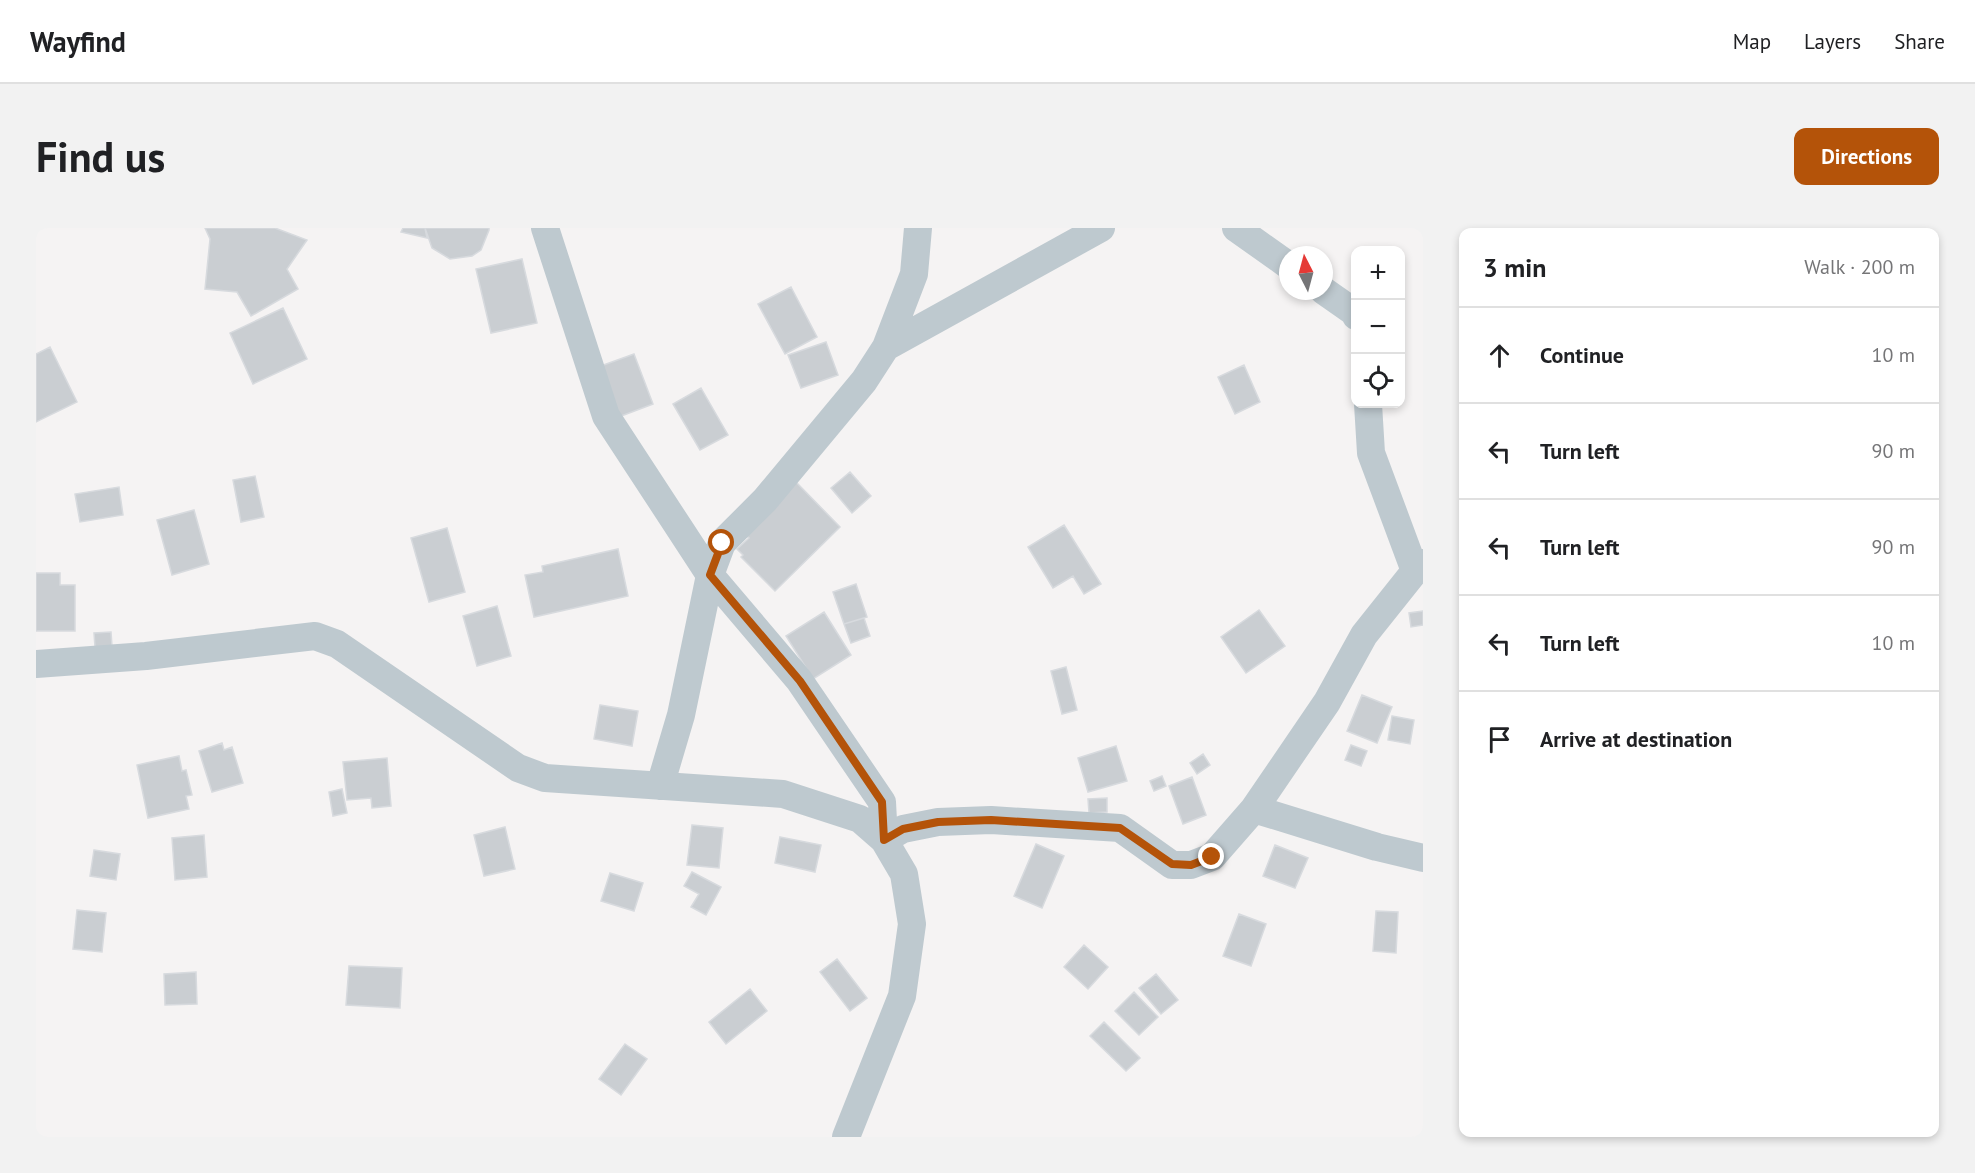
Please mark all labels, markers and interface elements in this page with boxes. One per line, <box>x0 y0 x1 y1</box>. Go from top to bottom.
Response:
text: Wayfind <box>30 23 126 60</box>
text: Map <box>1733 28 1771 55</box>
text: Layers <box>1804 28 1861 55</box>
text: Share <box>1894 28 1945 55</box>
button: Directions <box>1794 128 1939 185</box>
text: Find us <box>36 129 165 184</box>
north arrow <box>1279 246 1333 300</box>
map controls <box>1351 246 1405 408</box>
button: + <box>1351 246 1405 300</box>
text: 3 min <box>1483 251 1546 284</box>
text: Walk · 200 m <box>1804 254 1915 280</box>
button: − <box>1351 300 1405 354</box>
icon: ahead <box>1483 339 1516 372</box>
text: Continue <box>1540 341 1624 369</box>
text: 10 m <box>1872 342 1915 368</box>
button: locate <box>1351 354 1405 408</box>
icon: left <box>1483 435 1516 468</box>
text: Turn left <box>1540 437 1620 465</box>
text: 90 m <box>1872 438 1915 464</box>
route start <box>708 529 734 555</box>
icon: left <box>1483 531 1516 564</box>
text: Turn left <box>1540 533 1620 561</box>
text: 90 m <box>1872 534 1915 560</box>
icon: left <box>1483 627 1516 660</box>
text: Turn left <box>1540 629 1620 657</box>
text: 10 m <box>1872 630 1915 656</box>
icon: arrive <box>1483 723 1516 756</box>
text: Arrive at destination <box>1540 725 1732 753</box>
route end <box>1198 843 1224 869</box>

